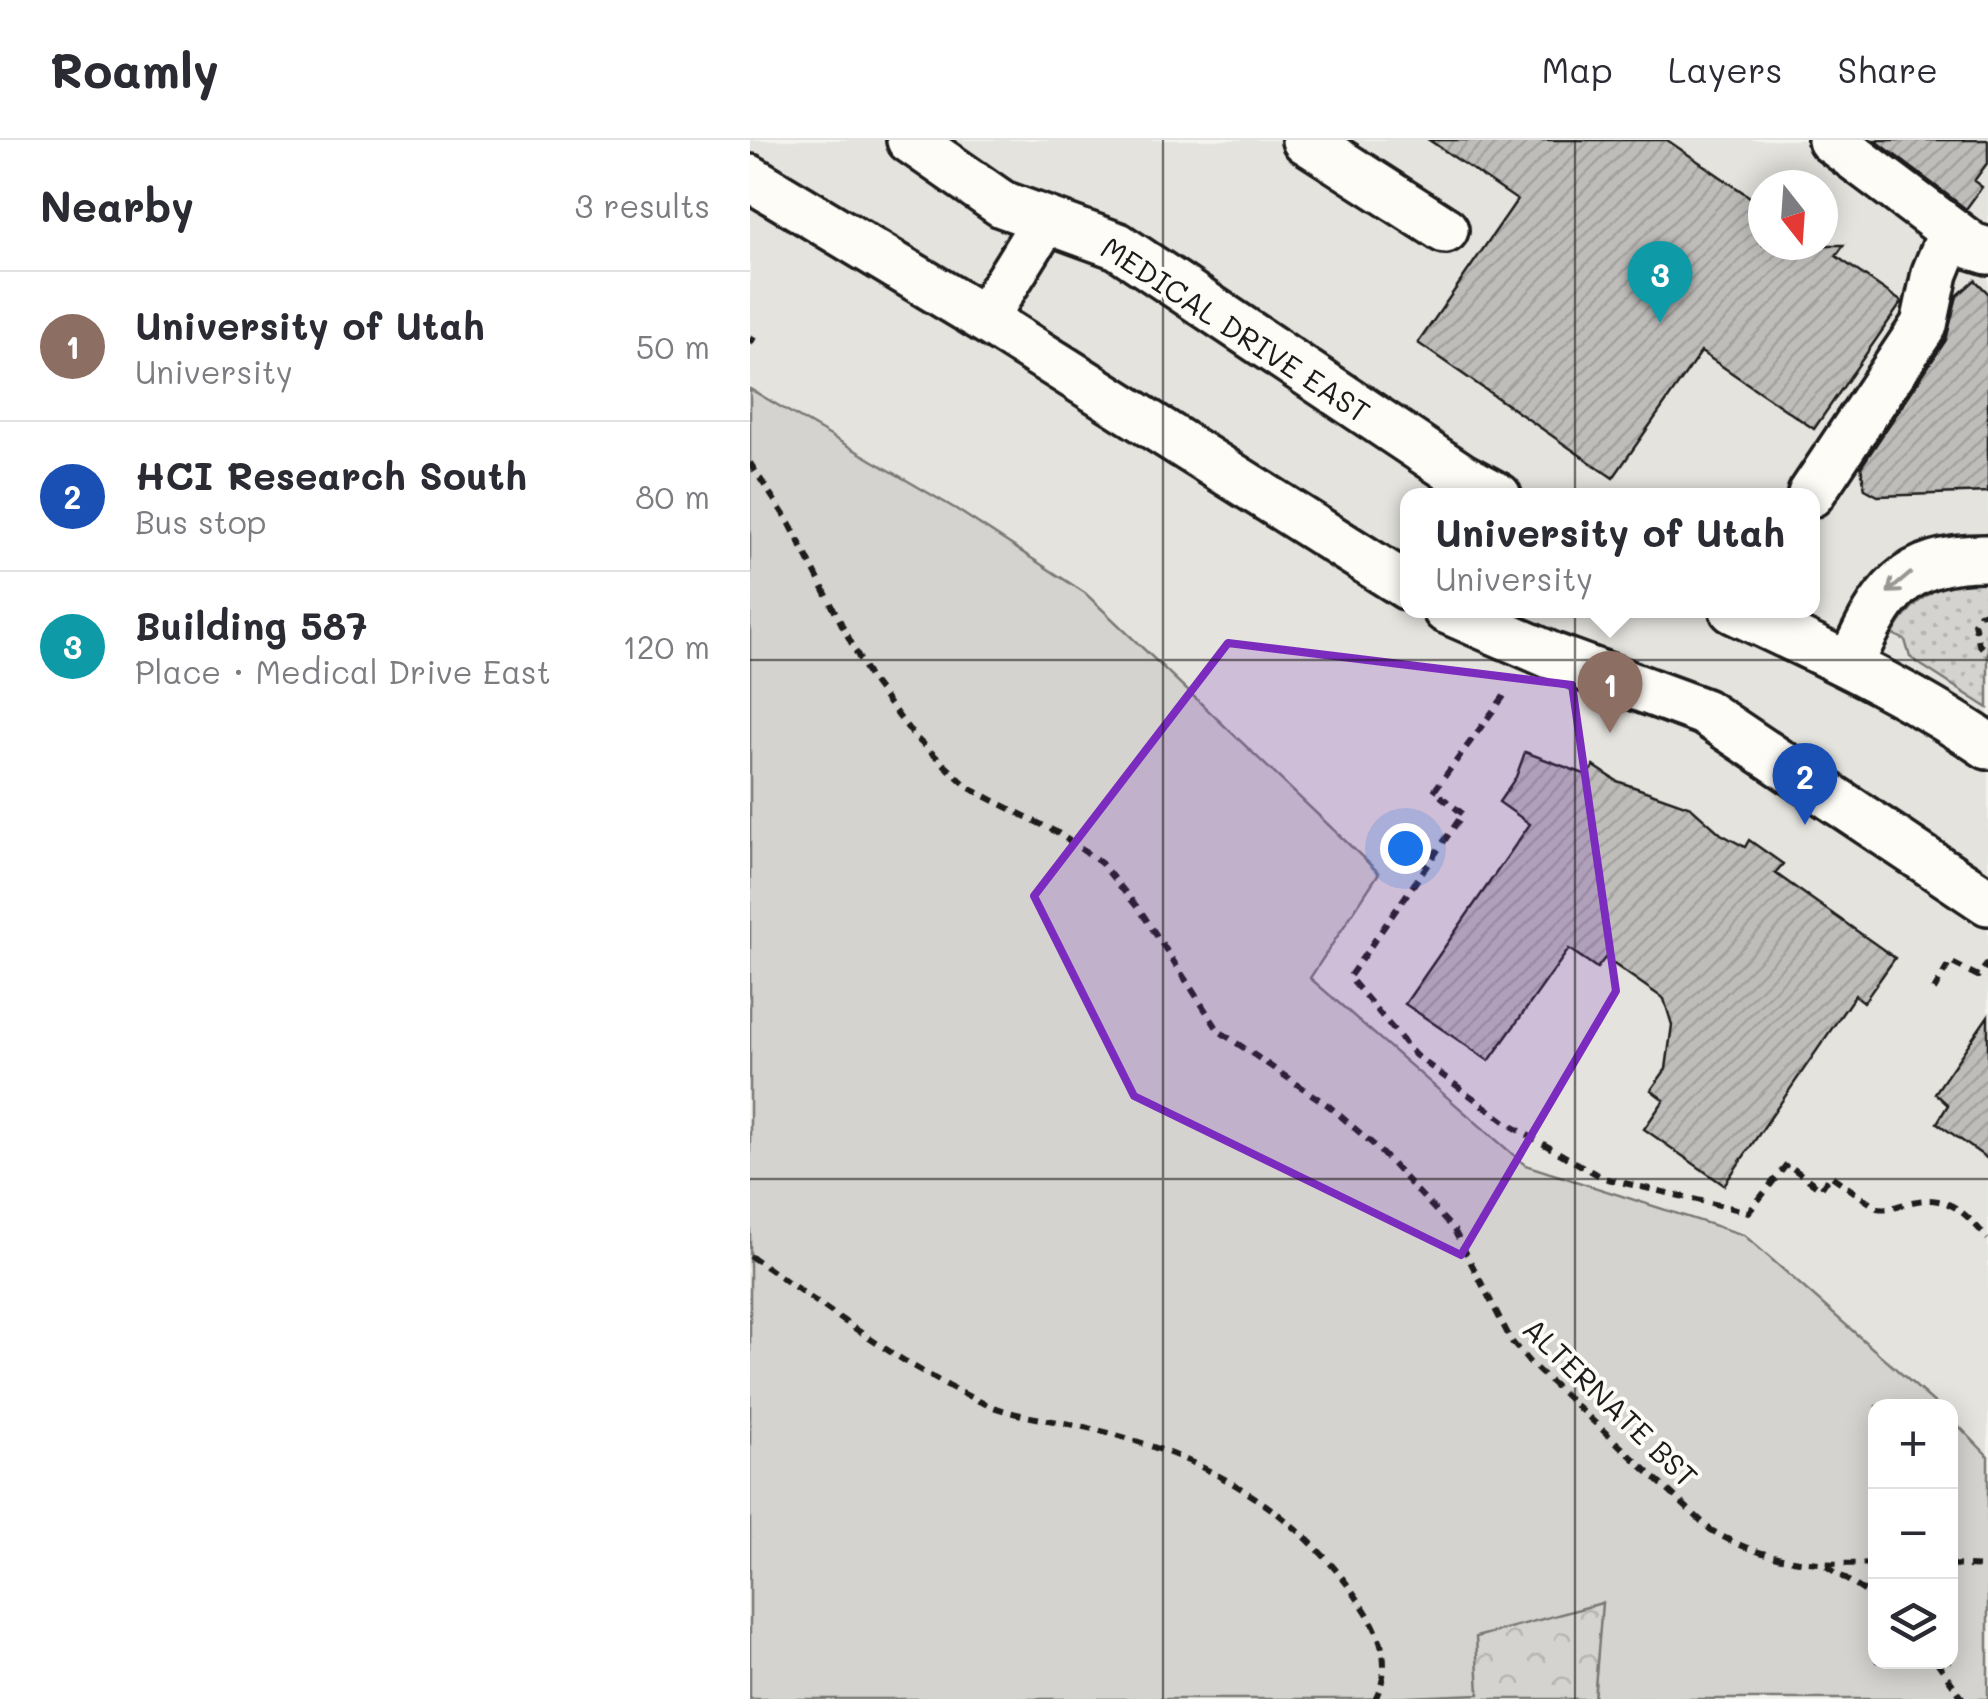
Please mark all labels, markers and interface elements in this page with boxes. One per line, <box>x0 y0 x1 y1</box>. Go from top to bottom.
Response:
text: Roamly <box>50 38 219 100</box>
text: Map <box>1541 46 1613 92</box>
text: Layers <box>1668 46 1783 92</box>
text: Share <box>1838 46 1938 92</box>
north arrow <box>1748 170 1838 260</box>
text: Nearby <box>40 178 194 233</box>
text: 3 results <box>574 184 710 226</box>
street label: MEDICAL DRIVE EAST <box>1094 227 1378 431</box>
pin: 3 <box>1628 240 1692 323</box>
text: University of Utah <box>135 300 485 350</box>
text: 1 <box>65 325 80 367</box>
text: 50 m <box>636 325 710 367</box>
text: University <box>135 350 293 392</box>
text: HCI Research South <box>135 450 527 500</box>
text: 2 <box>64 475 81 517</box>
text: 80 m <box>635 475 710 517</box>
popup <box>1400 488 1820 618</box>
text: Bus stop <box>135 500 267 542</box>
text: University of Utah <box>1435 507 1785 557</box>
text: University <box>1435 557 1593 599</box>
one-way arrow <box>1886 572 1912 594</box>
text: Building 587 <box>135 600 367 650</box>
text: 3 <box>63 625 82 667</box>
text: 120 m <box>622 625 710 667</box>
text: Place · Medical Drive East <box>135 650 551 692</box>
pin: 1 <box>1578 650 1642 733</box>
pin: 2 <box>1772 742 1838 825</box>
your location <box>1380 823 1431 874</box>
street label: ALTERNATE BST <box>1515 1308 1707 1496</box>
map controls <box>1868 1399 1958 1669</box>
button: + <box>1868 1399 1958 1489</box>
button: − <box>1868 1489 1958 1579</box>
button: layers <box>1868 1579 1958 1669</box>

